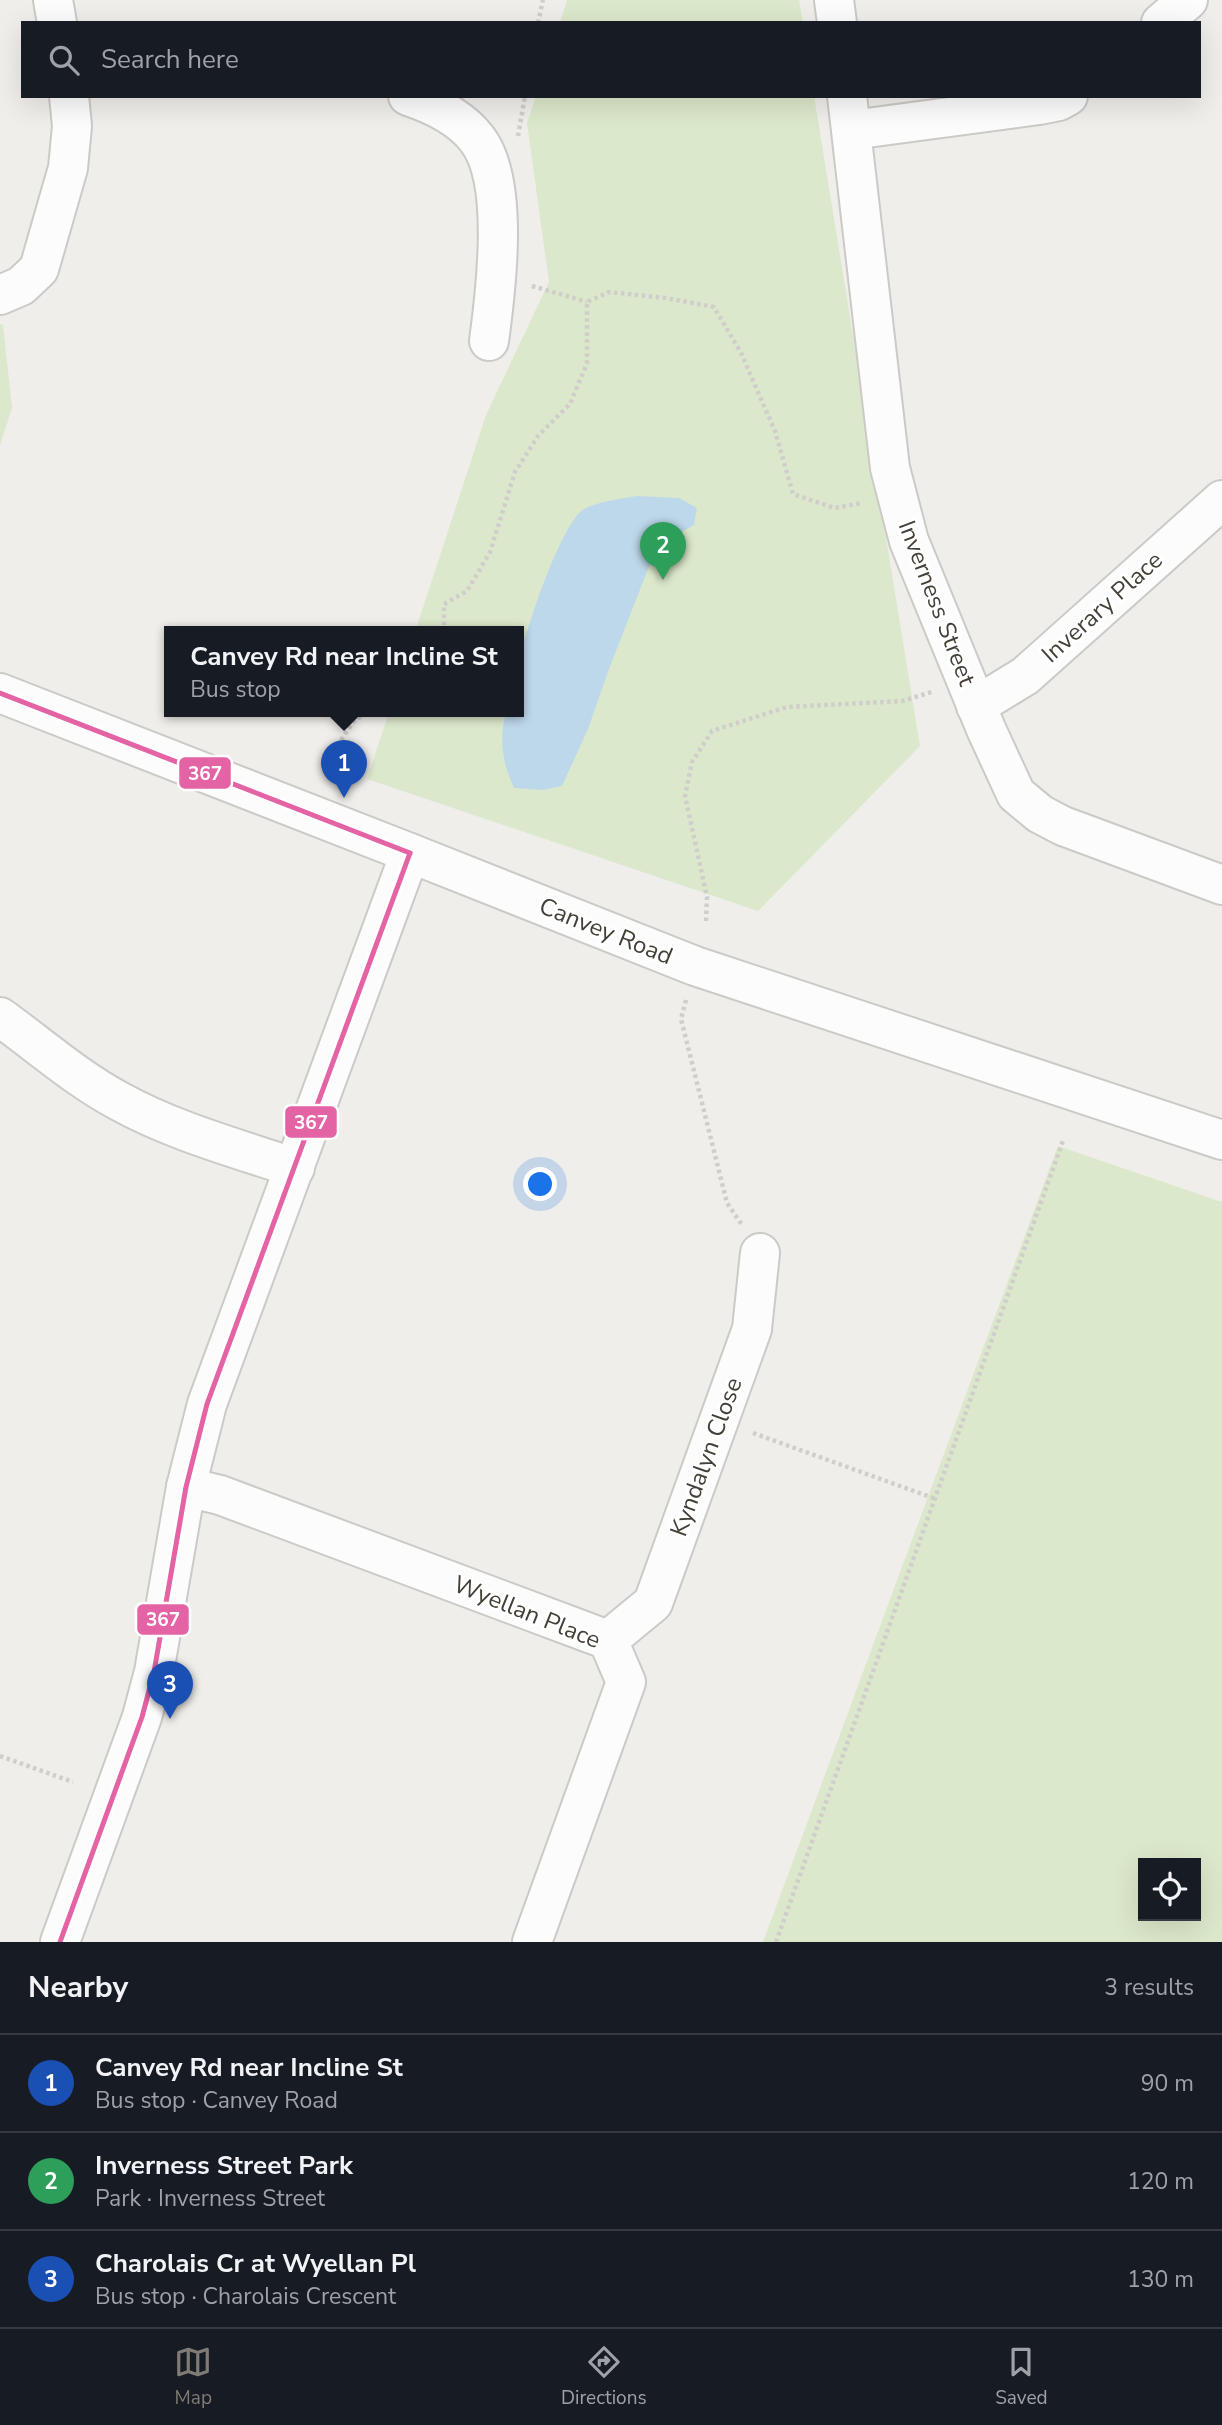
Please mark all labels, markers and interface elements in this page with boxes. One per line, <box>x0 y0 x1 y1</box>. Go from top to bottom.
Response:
search box <box>21 21 1201 98</box>
icon: search <box>45 41 83 79</box>
text: Search here <box>101 42 239 77</box>
street label: Inverness Street <box>891 516 983 691</box>
pin: 2 <box>640 522 686 580</box>
street label: Inverary Place <box>1035 544 1169 670</box>
popup <box>164 626 524 717</box>
text: Canvey Rd near Incline St <box>190 639 498 674</box>
text: Bus stop <box>190 674 281 705</box>
pin: 1 <box>321 740 367 798</box>
line badge: 367 <box>178 756 232 790</box>
text: 367 <box>188 761 222 787</box>
street label: Canvey Road <box>535 890 677 972</box>
line badge: 367 <box>284 1105 338 1139</box>
text: 367 <box>294 1110 328 1136</box>
your location <box>523 1167 557 1201</box>
street label: Kyndalyn Close <box>662 1373 750 1541</box>
street label: Wyellan Place <box>449 1568 605 1656</box>
line badge: 367 <box>136 1603 190 1636</box>
text: 367 <box>146 1607 180 1633</box>
pin: 3 <box>147 1661 193 1719</box>
map controls <box>1138 1858 1201 1921</box>
button: locate <box>1138 1858 1201 1921</box>
text: Nearby <box>28 1967 128 2008</box>
text: 3 results <box>1104 1972 1194 2003</box>
text: Canvey Rd near Incline St <box>95 2050 403 2085</box>
text: 1 <box>44 2068 58 2099</box>
text: 90 m <box>1141 2068 1194 2099</box>
text: Bus stop · Canvey Road <box>95 2085 338 2116</box>
text: Inverness Street Park <box>95 2148 353 2183</box>
text: 2 <box>44 2166 58 2197</box>
text: 120 m <box>1127 2166 1194 2197</box>
text: Park · Inverness Street <box>95 2183 325 2214</box>
text: Charolais Cr at Wyellan Pl <box>95 2246 416 2281</box>
text: 3 <box>44 2264 58 2295</box>
text: 130 m <box>1127 2264 1194 2295</box>
text: Bus stop · Charolais Crescent <box>95 2281 396 2312</box>
tab: Map <box>174 2343 212 2411</box>
tab: Directions <box>561 2343 647 2411</box>
tab: Saved <box>995 2343 1048 2411</box>

